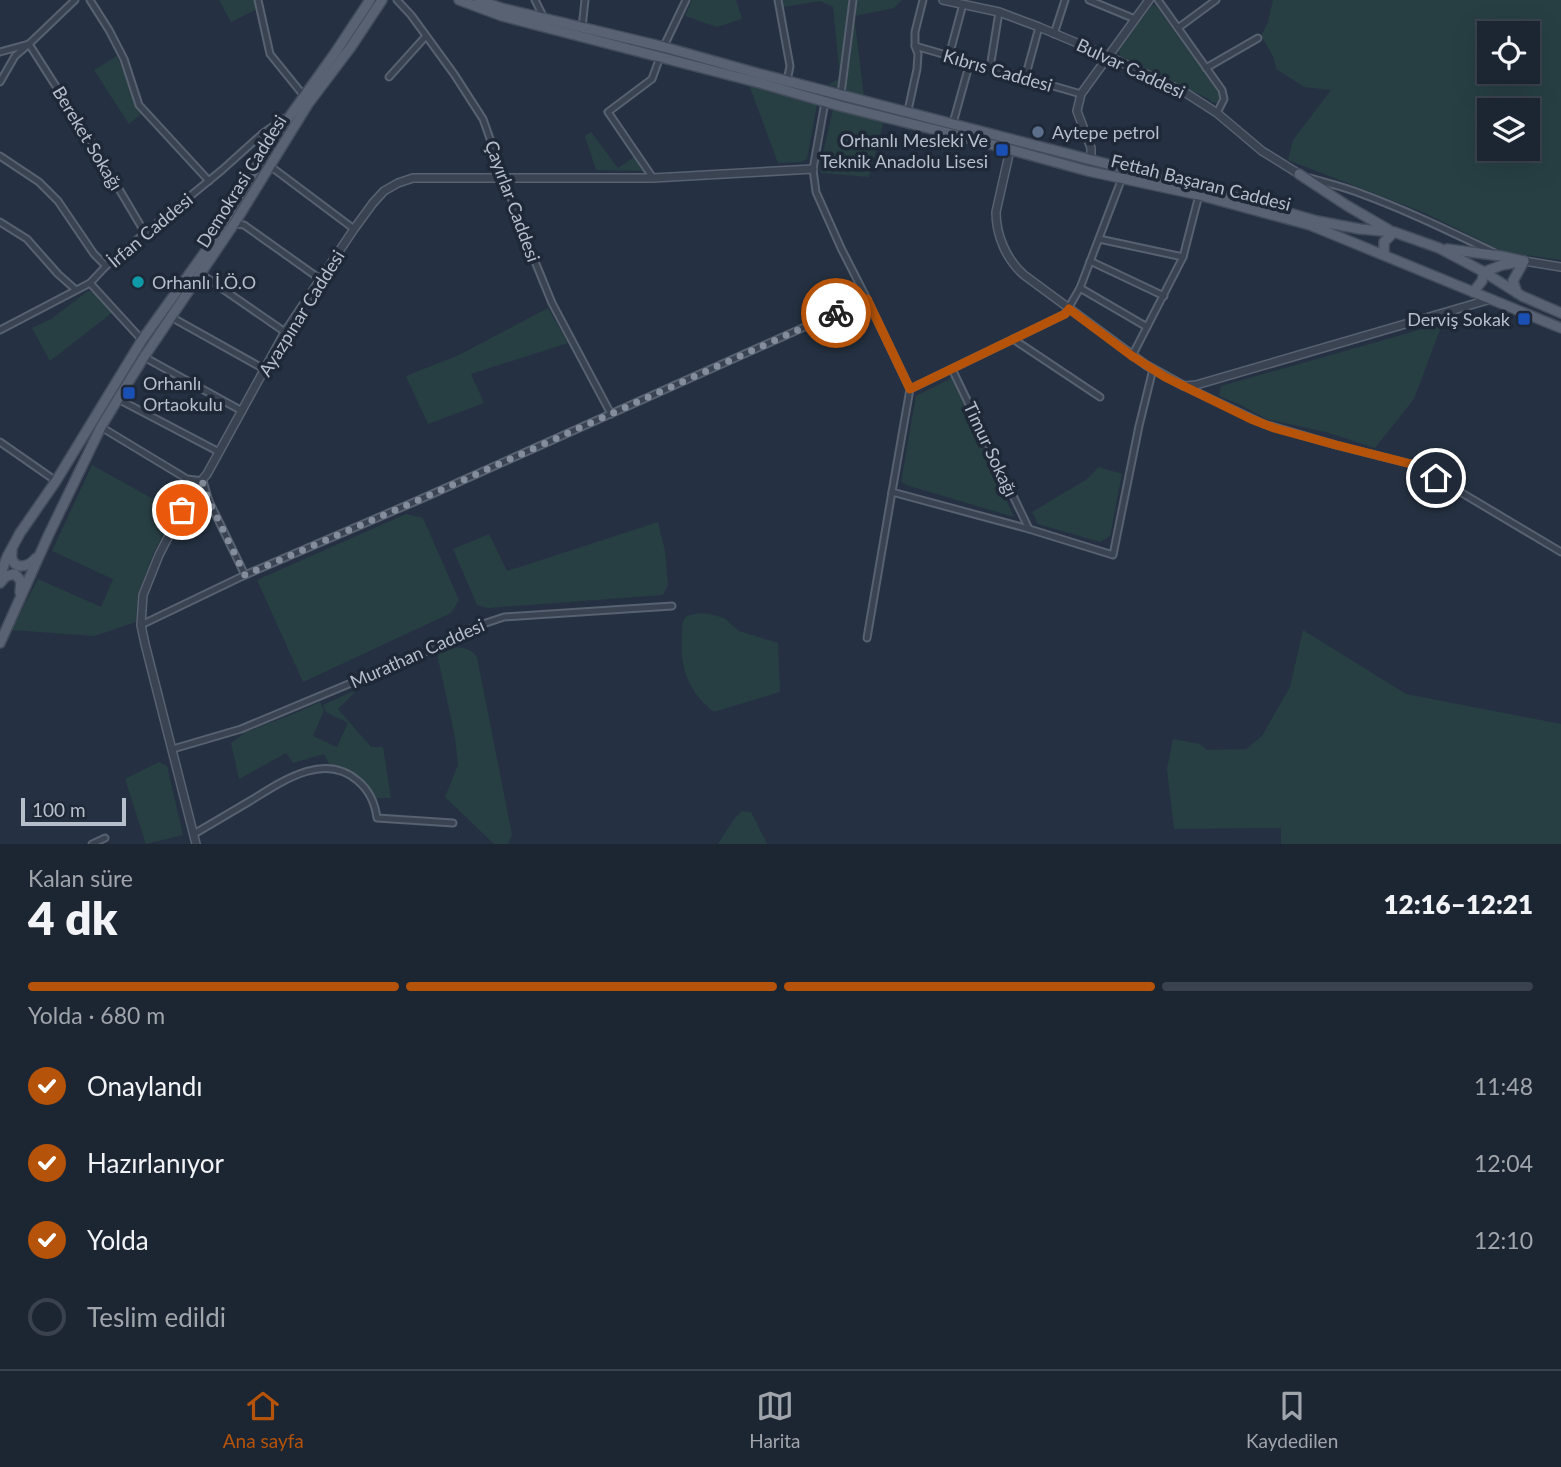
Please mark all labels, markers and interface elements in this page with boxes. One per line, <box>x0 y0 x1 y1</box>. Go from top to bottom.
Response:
map controls <box>1477 21 1540 161</box>
button: locate <box>1477 21 1540 84</box>
street label: Bulvar Caddesi <box>1073 33 1189 103</box>
street label: Kıbrıs Caddesi <box>941 44 1055 96</box>
street label: Bereket Sokağı <box>48 82 128 194</box>
button: layers <box>1477 98 1540 161</box>
street label: Demokrasi Caddesi <box>191 111 291 251</box>
place label: Aytepe petrol <box>1052 121 1159 143</box>
marker: Aytepe petrol <box>1030 124 1046 140</box>
place label: Orhanlı Mesleki Ve Teknik Anadolu Lisesi <box>820 129 988 172</box>
street label: Çayırlar Caddesi <box>481 137 545 265</box>
marker: Orhanlı Mesleki Ve Teknik Anadolu Lisesi <box>994 142 1010 158</box>
street label: Fettah Başaran Caddesi <box>1109 149 1293 215</box>
street label: İrfan Caddesi <box>103 188 197 272</box>
street label: Ayazpınar Caddesi <box>253 246 349 380</box>
place label: Orhanlı İ.Ö.O <box>152 271 256 293</box>
marker: Orhanlı İ.Ö.O <box>130 274 146 290</box>
courier <box>801 278 871 348</box>
icon: bike <box>817 294 855 332</box>
place label: Derviş Sokak <box>1407 308 1511 330</box>
marker: Derviş Sokak <box>1516 311 1532 327</box>
place label: Orhanlı Ortaokulu <box>143 372 223 415</box>
marker: Orhanlı Ortaokulu <box>121 385 137 401</box>
street label: Timur Sokağı <box>959 398 1023 500</box>
pin <box>1406 448 1466 508</box>
icon: home <box>1417 459 1455 497</box>
pin <box>152 480 212 540</box>
icon: bag <box>163 491 201 529</box>
street label: Murathan Caddesi <box>346 614 488 692</box>
scale bar <box>21 795 126 827</box>
text: 100 m <box>32 798 86 821</box>
text: Kalan süre <box>28 864 133 892</box>
text: 12:16–12:21 <box>1383 888 1533 920</box>
text: 4 dk <box>28 890 117 945</box>
text: Yolda · 680 m <box>28 1001 165 1029</box>
icon: check <box>28 1067 66 1105</box>
text: Onaylandı <box>87 1070 202 1102</box>
text: 11:48 <box>1474 1072 1533 1100</box>
icon: check <box>28 1144 66 1182</box>
text: Hazırlanıyor <box>87 1147 224 1179</box>
text: 12:04 <box>1474 1149 1533 1177</box>
icon: check <box>28 1221 66 1259</box>
text: Yolda <box>87 1224 149 1256</box>
text: 12:10 <box>1474 1226 1533 1254</box>
text: Teslim edildi <box>87 1301 226 1333</box>
tab: Ana sayfa <box>223 1387 304 1452</box>
tab: Harita <box>749 1387 801 1452</box>
tab: Kaydedilen <box>1246 1387 1338 1452</box>

